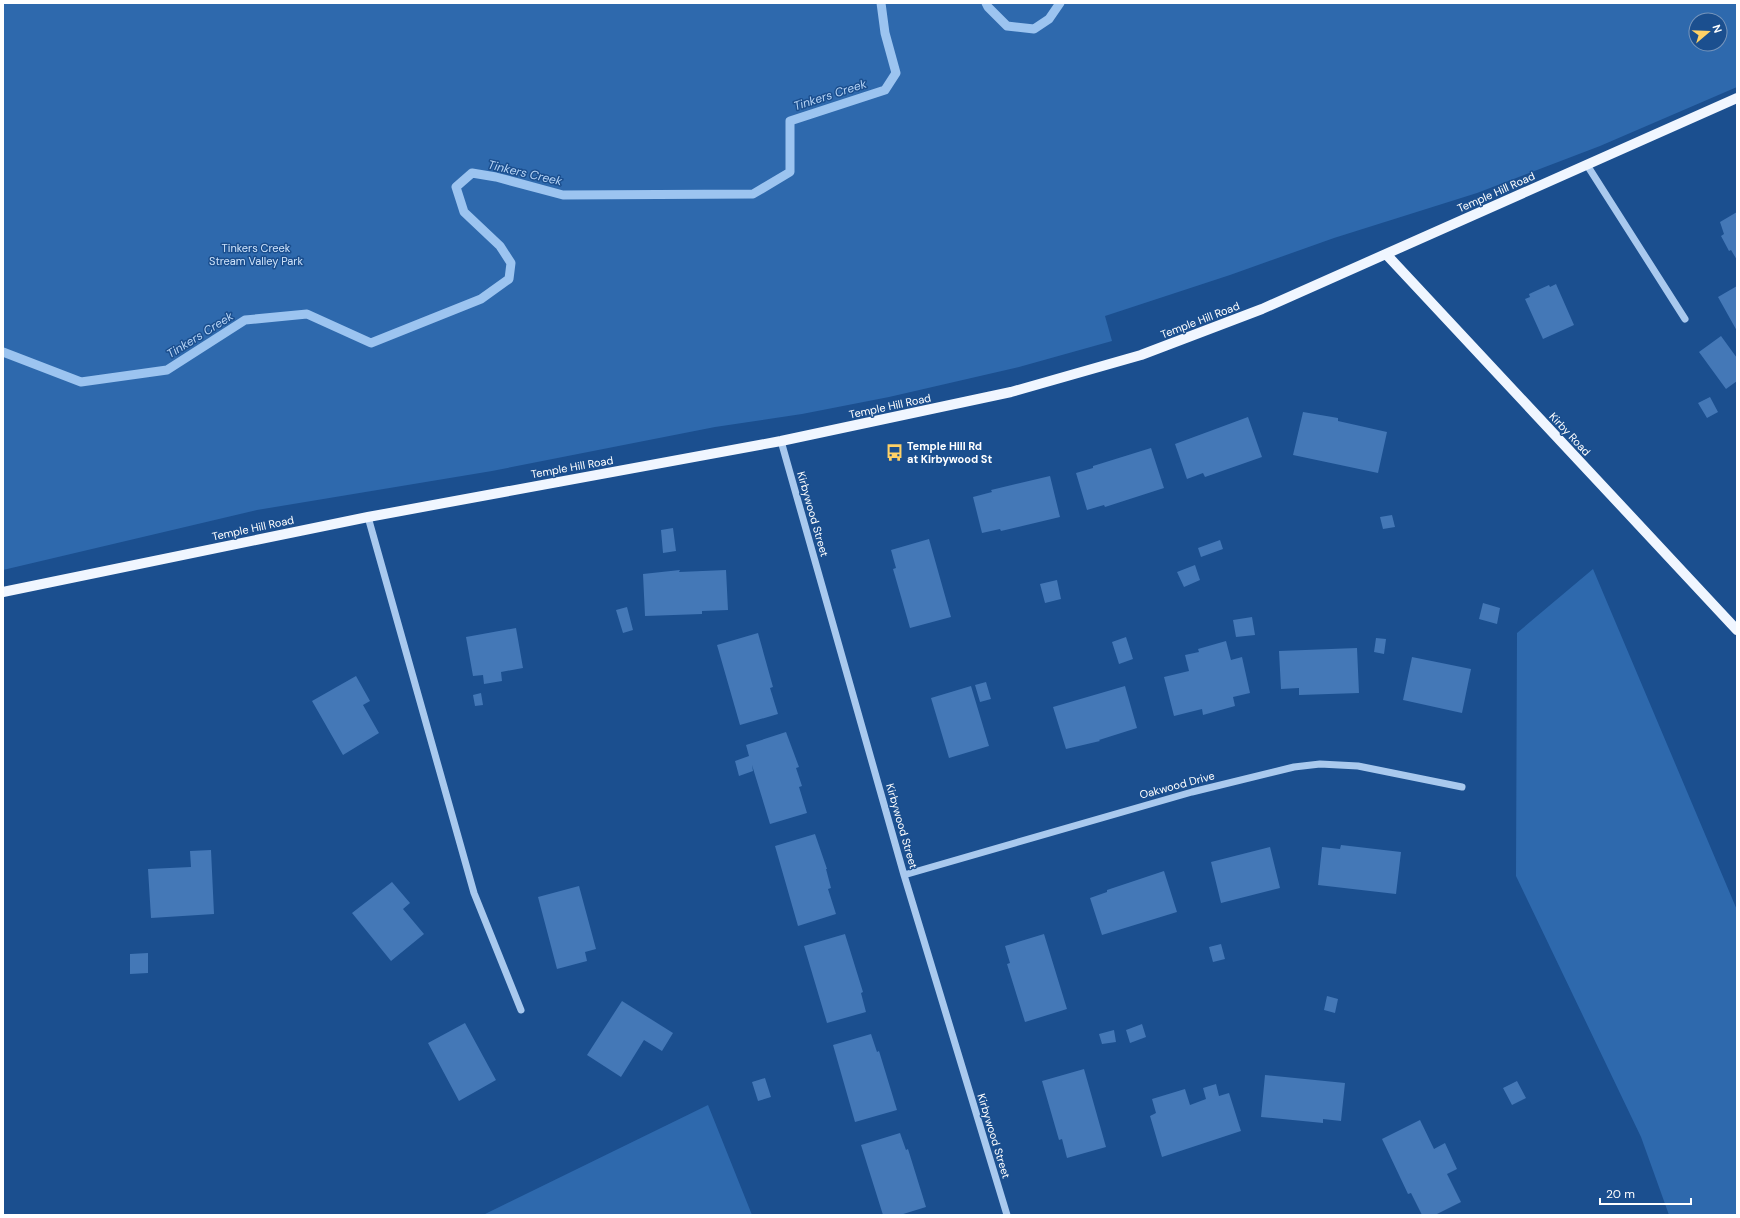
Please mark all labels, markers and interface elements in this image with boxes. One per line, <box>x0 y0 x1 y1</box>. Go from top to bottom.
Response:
north arrow <box>1688 12 1728 52</box>
text: N <box>1710 23 1725 35</box>
water label: Tinkers Creek <box>791 75 869 114</box>
water label: Tinkers Creek <box>486 157 565 190</box>
street label: Temple Hill Road <box>1455 169 1537 215</box>
park label: Tinkers Creek Stream Valley Park <box>209 241 303 268</box>
street label: Temple Hill Road <box>1159 299 1241 341</box>
water label: Tinkers Creek <box>164 308 237 362</box>
street label: Temple Hill Road <box>848 390 932 422</box>
street label: Kirby Road <box>1546 409 1594 459</box>
place label: Temple Hill Rd at Kirbywood St <box>907 439 992 466</box>
bus stop icon: Temple Hill Rd at Kirbywood St <box>884 442 904 462</box>
street label: Temple Hill Road <box>530 453 614 481</box>
street label: Kirbywood Street <box>794 470 832 558</box>
street label: Temple Hill Road <box>211 512 295 544</box>
street label: Oakwood Drive <box>1138 768 1216 802</box>
street label: Kirbywood Street <box>883 782 921 870</box>
street label: Kirbywood Street <box>974 1092 1014 1180</box>
scale bar <box>1600 1180 1691 1206</box>
text: 20 m <box>1606 1186 1635 1202</box>

